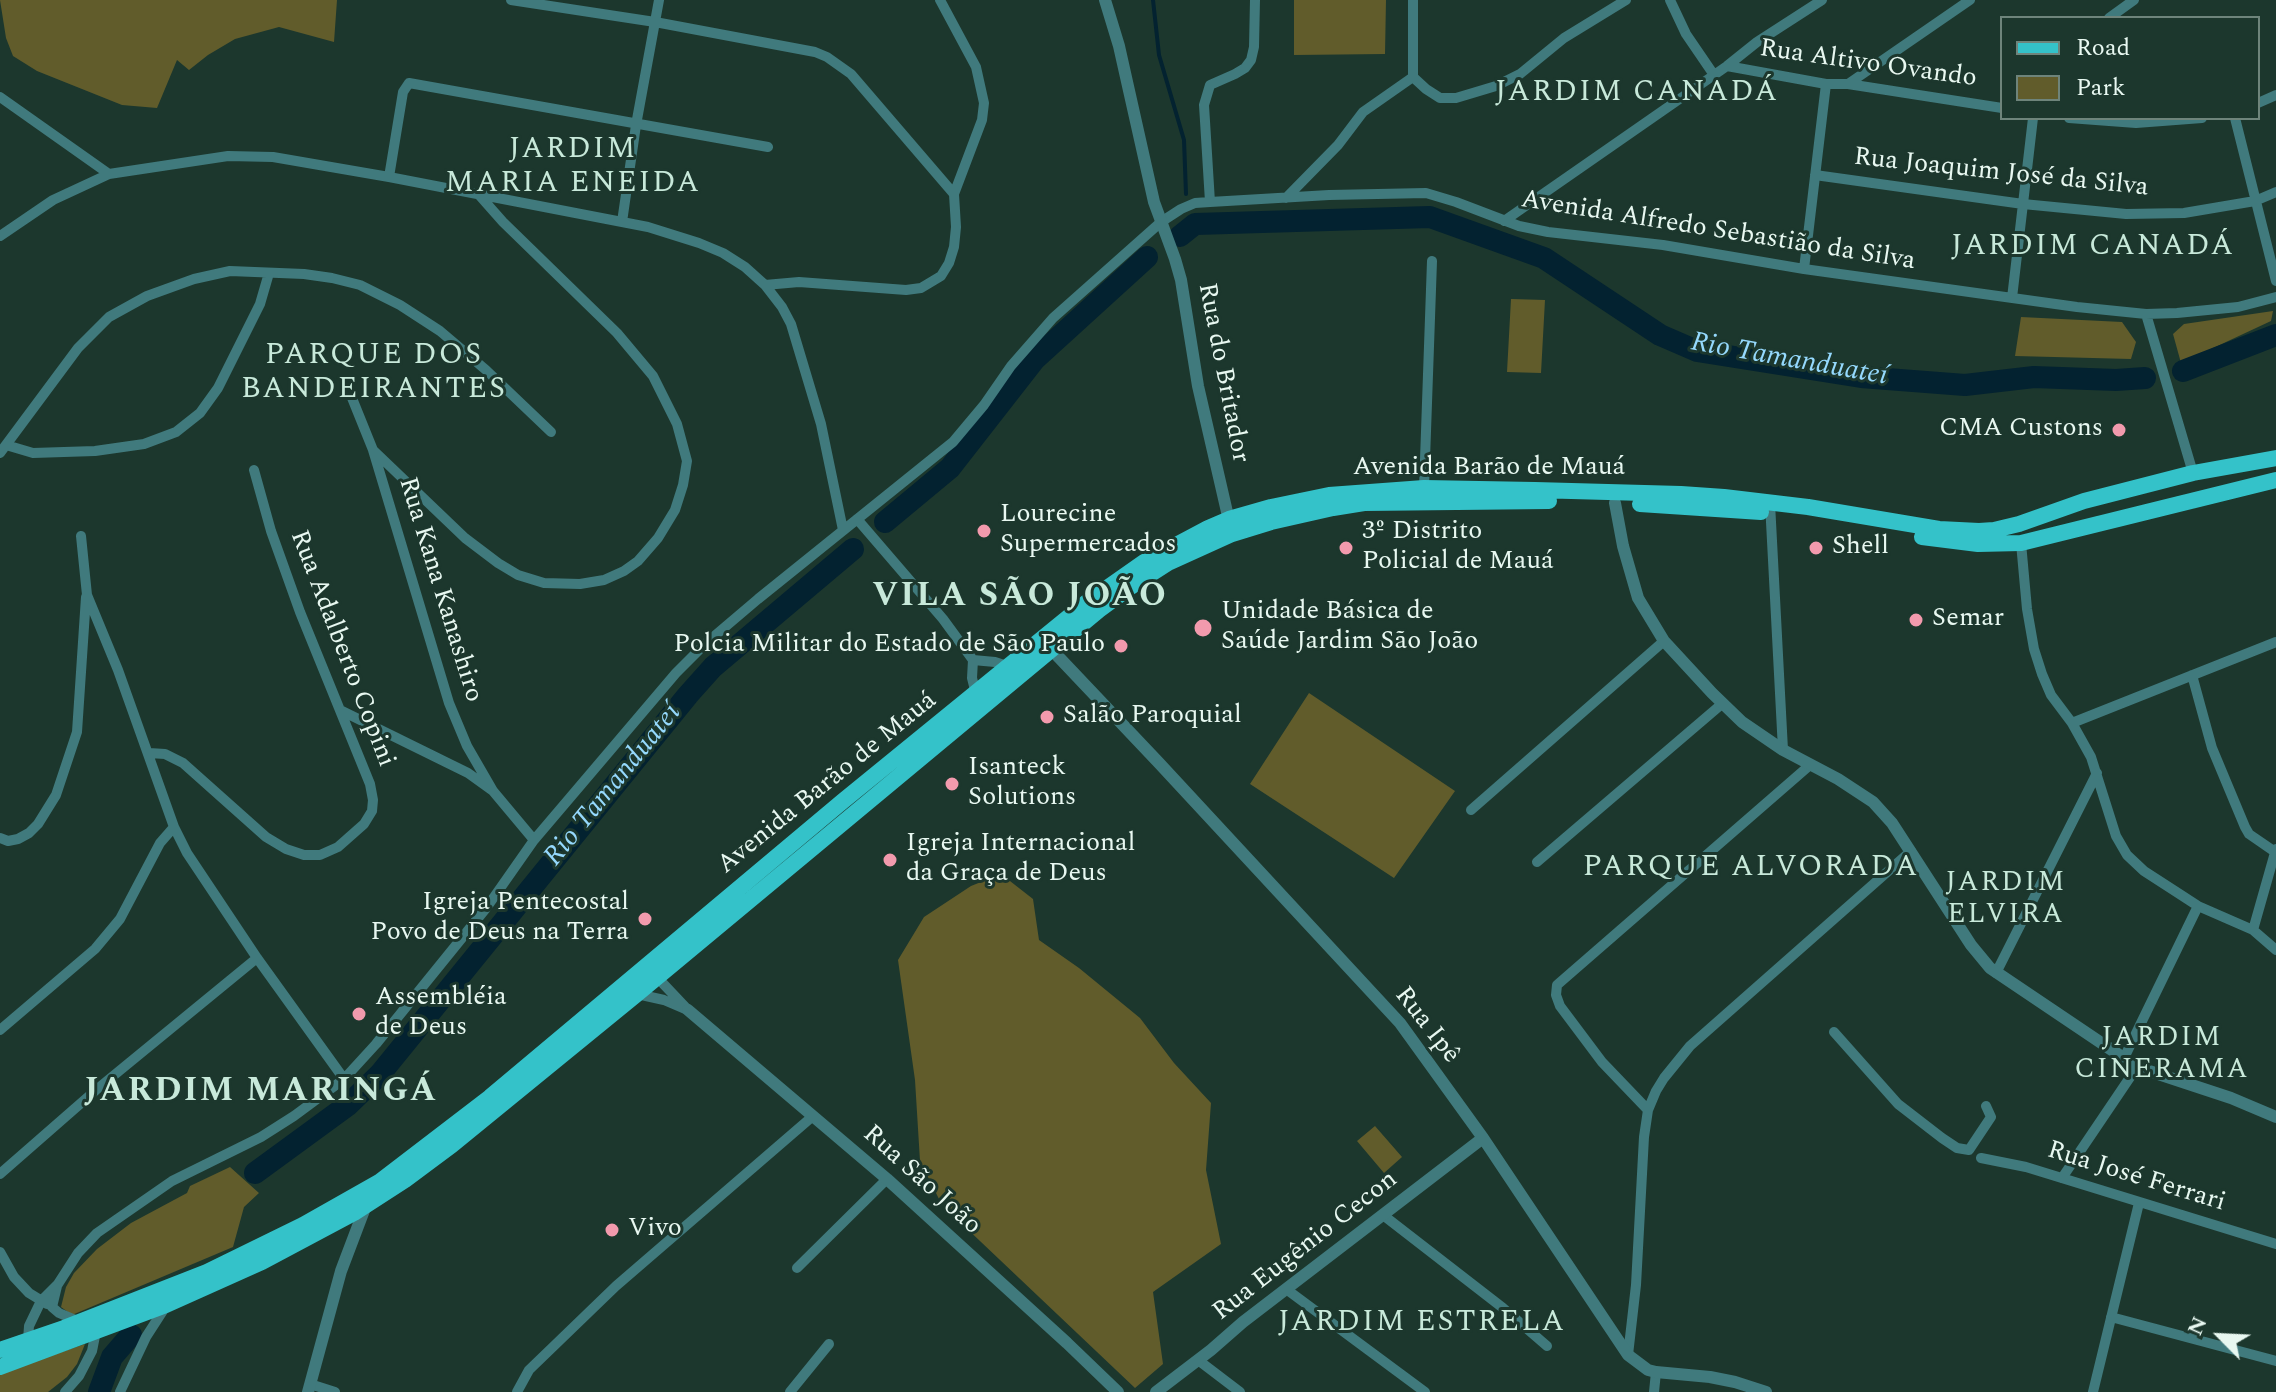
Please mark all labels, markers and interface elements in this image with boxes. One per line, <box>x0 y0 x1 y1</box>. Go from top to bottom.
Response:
legend <box>2000 16 2260 120</box>
text: Road <box>2076 30 2130 66</box>
street label: Rua Altivo Ovando <box>1758 34 1978 96</box>
text: Park <box>2076 70 2126 106</box>
district label: JARDIM CANADÁ <box>1495 76 1779 112</box>
district label: JARDIM MARIA ENEIDA <box>445 133 701 204</box>
street label: Rua Joaquim José da Silva <box>1852 143 2150 205</box>
street label: Avenida Alfredo Sebastião da Silva <box>1519 185 1917 279</box>
district label: JARDIM CANADÁ <box>1951 230 2235 266</box>
street label: Rua do Britador <box>1189 280 1255 466</box>
water label: Rio Tamanduateí <box>1688 327 1890 395</box>
district label: PARQUE DOS BANDEIRANTES <box>241 339 507 410</box>
place label: CMA Custons <box>1939 414 2103 446</box>
marker: CMA Custons <box>2110 421 2128 439</box>
street label: Avenida Barão de Mauá <box>1353 453 1625 485</box>
street label: Rua Kana Kanashiro <box>390 474 488 706</box>
place label: Lourecine Supermercados <box>1000 500 1176 562</box>
place label: 3º Distrito Policial de Mauá <box>1362 517 1554 578</box>
marker: Lourecine Supermercados <box>975 522 993 540</box>
street label: Rua Adalberto Copini <box>281 526 401 772</box>
place label: Shell <box>1832 532 1889 564</box>
marker: 3º Distrito Policial de Mauá <box>1337 539 1355 557</box>
marker: Shell <box>1807 539 1825 557</box>
district label: VILA SÃO JOÃO <box>872 578 1168 618</box>
place label: Unidade Básica de Saúde Jardim São João <box>1221 597 1478 658</box>
place label: Semar <box>1932 604 2004 636</box>
marker: Semar <box>1907 611 1925 629</box>
marker: Unidade Básica de Saúde Jardim São João <box>1192 617 1214 639</box>
place label: Polcia Militar do Estado de São Paulo <box>674 630 1105 662</box>
marker: Polcia Militar do Estado de São Paulo <box>1112 637 1130 655</box>
street label: Avenida Barão de Mauá <box>712 686 944 882</box>
water label: Rio Tamanduateí <box>538 698 690 874</box>
place label: Salão Paroquial <box>1063 701 1242 733</box>
marker: Salão Paroquial <box>1038 708 1056 726</box>
place label: Isanteck Solutions <box>968 753 1076 814</box>
marker: Isanteck Solutions <box>943 775 961 793</box>
place label: Igreja Internacional da Graça de Deus <box>906 829 1135 890</box>
marker: Igreja Internacional da Graça de Deus <box>881 851 899 869</box>
district label: PARQUE ALVORADA <box>1583 851 1919 887</box>
district label: JARDIM ELVIRA <box>1946 868 2066 934</box>
place label: Igreja Pentecostal Povo de Deus na Terra <box>371 888 629 950</box>
marker: Igreja Pentecostal Povo de Deus na Terra <box>636 910 654 928</box>
street label: Rua Ipê <box>1386 981 1466 1071</box>
place label: Assembléia de Deus <box>375 983 507 1044</box>
marker: Assembléia de Deus <box>350 1005 368 1023</box>
district label: JARDIM CINERAMA <box>2075 1023 2249 1089</box>
district label: JARDIM MARINGÁ <box>84 1073 438 1113</box>
street label: Rua São João <box>855 1120 987 1242</box>
street label: Rua José Ferrari <box>2043 1136 2229 1220</box>
street label: Rua Eugênio Cecon <box>1207 1165 1405 1329</box>
place label: Vivo <box>628 1214 682 1246</box>
marker: Vivo <box>603 1221 621 1239</box>
north arrow <box>2180 1296 2260 1376</box>
district label: JARDIM ESTRELA <box>1278 1306 1566 1342</box>
text: N <box>2179 1311 2216 1341</box>

